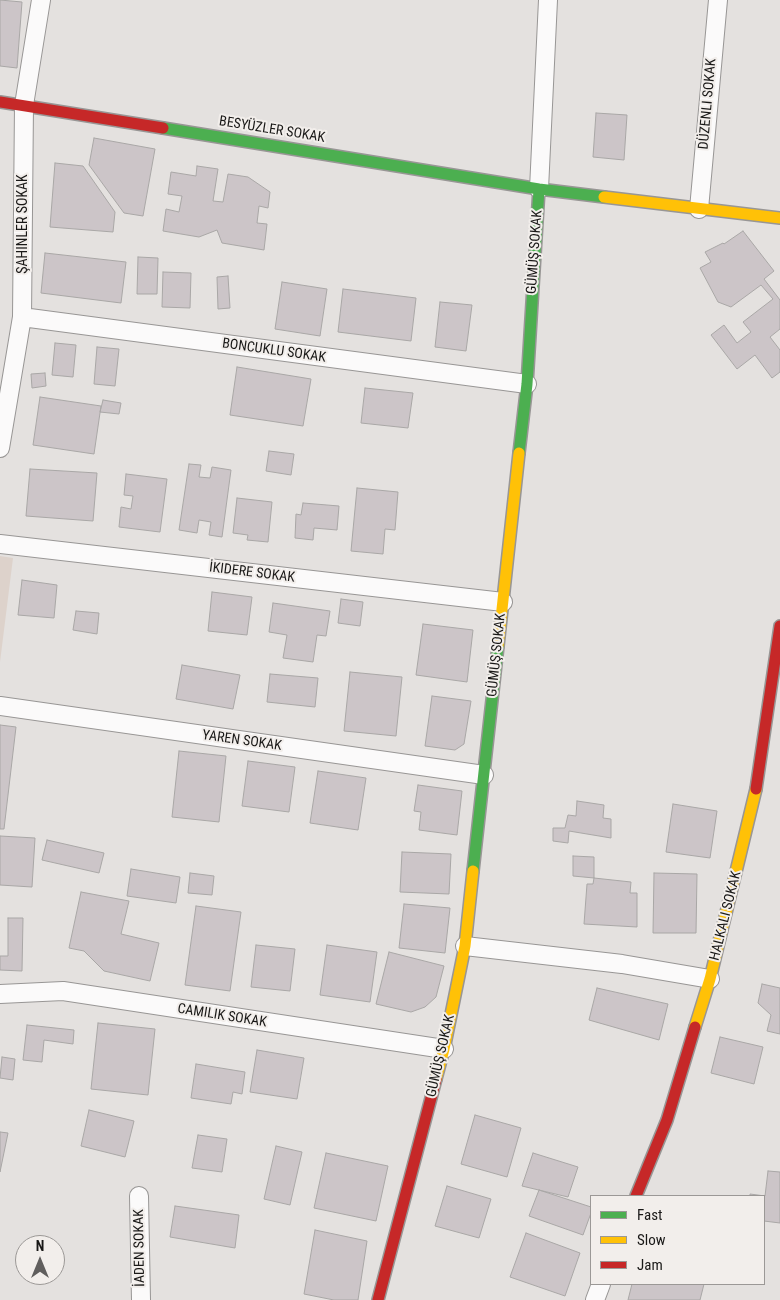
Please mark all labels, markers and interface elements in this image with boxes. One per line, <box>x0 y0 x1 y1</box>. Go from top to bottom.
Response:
street label: DÜZENLI SOKAK <box>696 58 720 150</box>
street label: BESYÜZLER SOKAK <box>218 113 326 147</box>
street label: ŞAHINLER SOKAK <box>15 174 31 274</box>
street label: GÜMÜŞ SOKAK <box>524 209 546 295</box>
street label: BONCUKLU SOKAK <box>221 335 327 367</box>
street label: İKIDERE SOKAK <box>208 559 296 587</box>
street label: GÜMÜŞ SOKAK <box>484 612 510 698</box>
street label: YAREN SOKAK <box>201 727 283 755</box>
street label: HALKALI SOKAK <box>707 870 745 962</box>
street label: CAMILIK SOKAK <box>176 1001 268 1031</box>
street label: GÜMÜŞ SOKAK <box>423 1013 459 1099</box>
legend <box>590 1195 765 1285</box>
text: Fast <box>637 1206 662 1224</box>
street label: İADEN SOKAK <box>131 1209 149 1287</box>
text: Slow <box>637 1231 666 1249</box>
north arrow <box>15 1235 65 1285</box>
text: N <box>36 1238 44 1254</box>
text: Jam <box>637 1256 663 1274</box>

